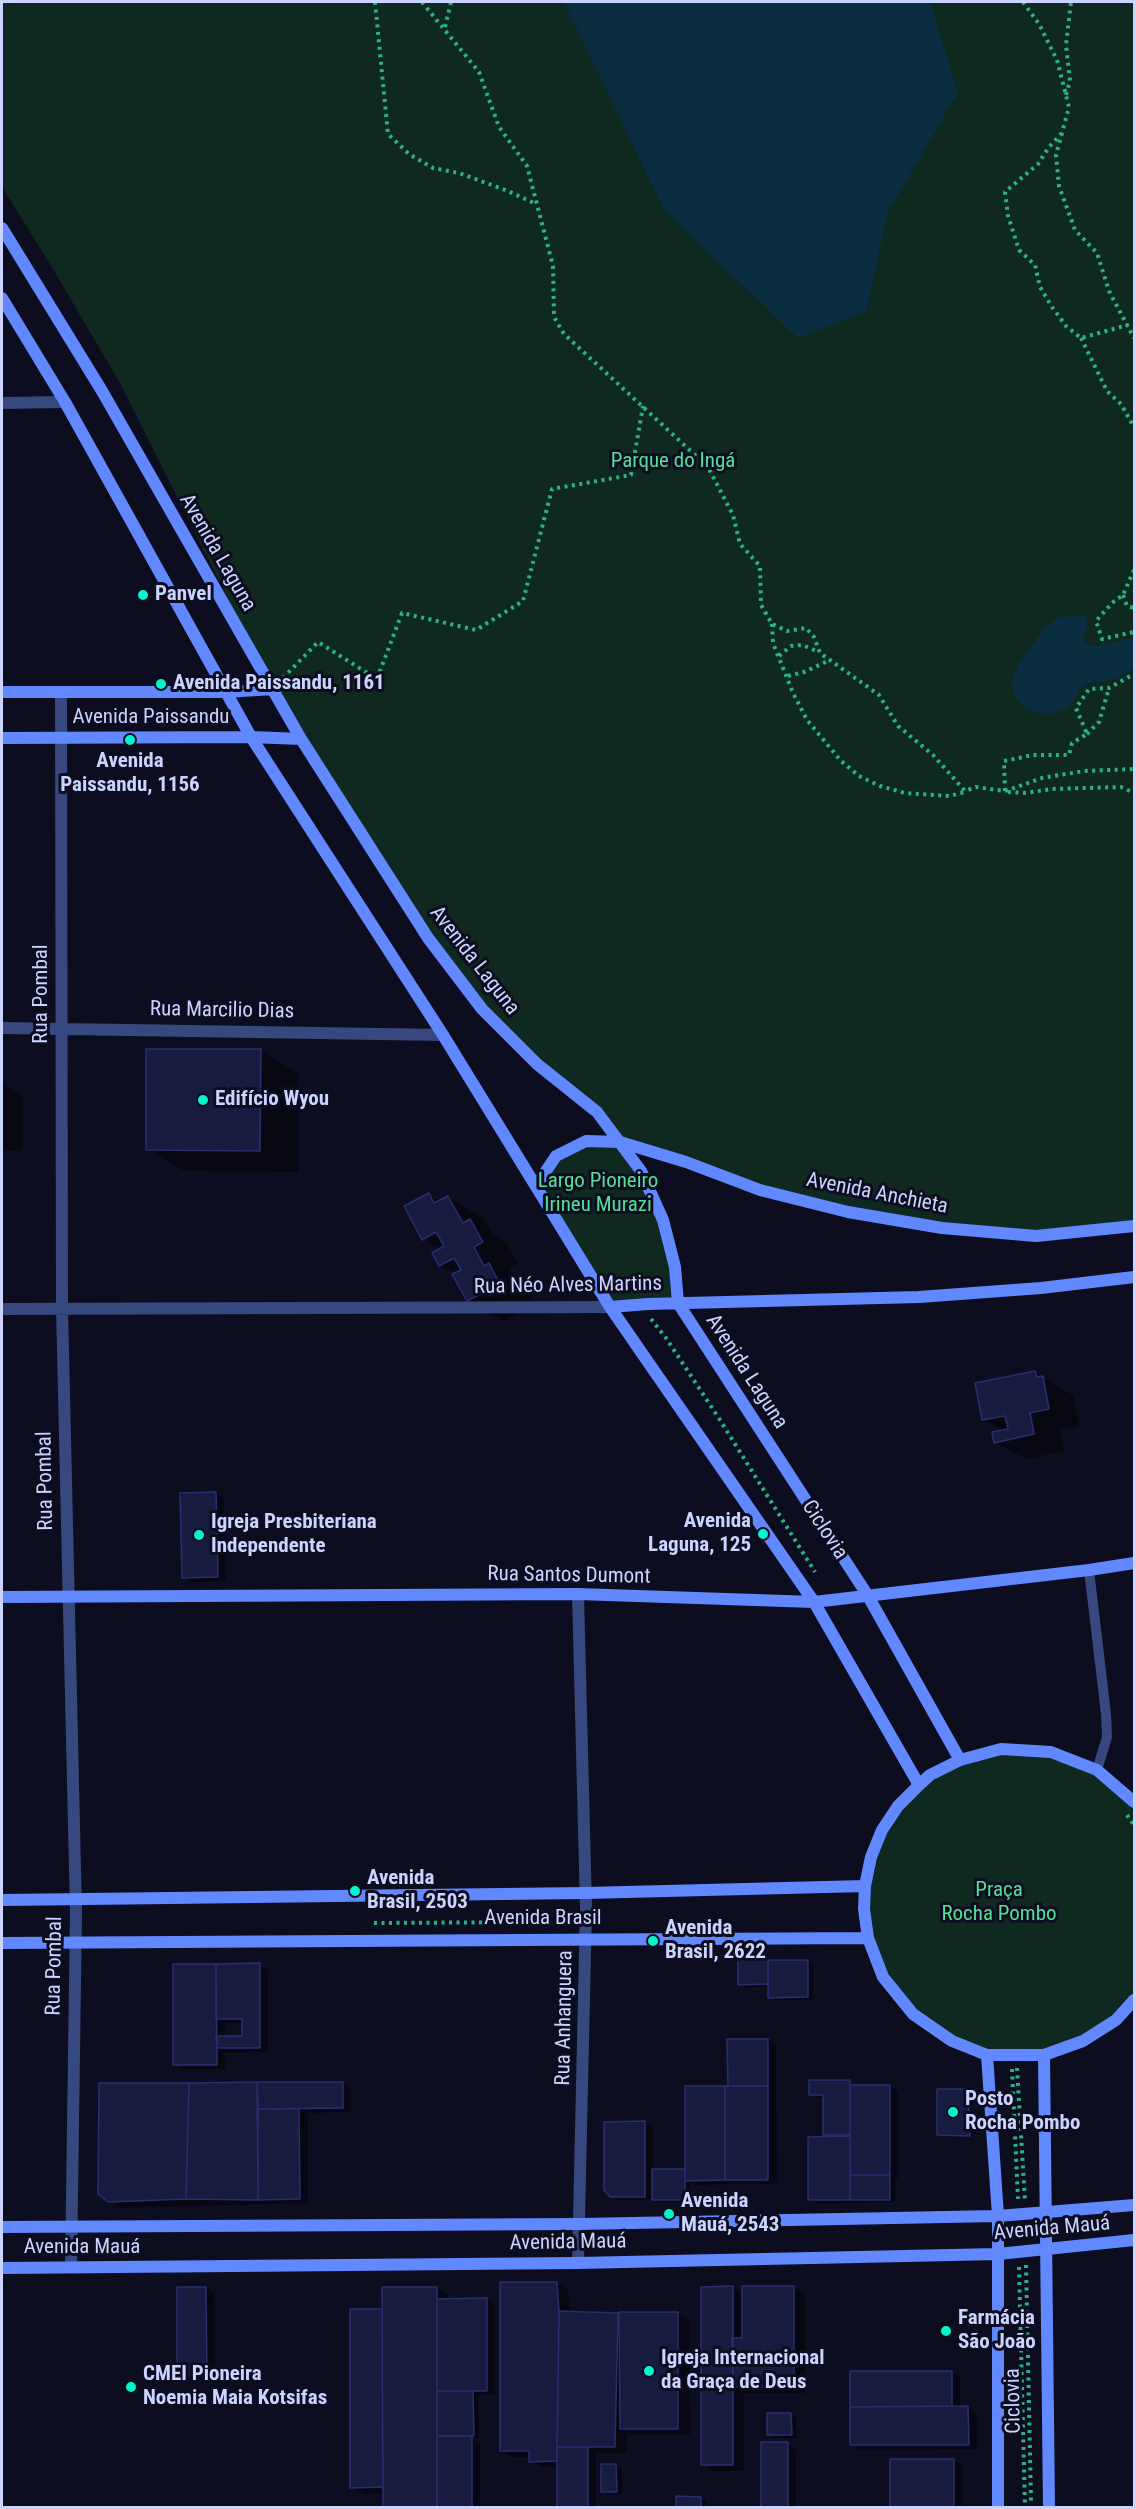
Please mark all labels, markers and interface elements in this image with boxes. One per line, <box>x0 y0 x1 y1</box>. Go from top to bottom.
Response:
park label: Parque do Ingá <box>611 449 735 475</box>
street label: Avenida Laguna <box>173 490 261 616</box>
place label: Panvel <box>155 582 212 608</box>
marker: Panvel <box>136 588 150 602</box>
place label: Avenida Paissandu, 1161 <box>173 671 385 697</box>
marker: Avenida Paissandu, 1161 <box>154 677 168 691</box>
street label: Avenida Paissandu <box>73 705 229 731</box>
marker: Avenida Paissandu, 1156 <box>123 733 137 747</box>
place label: Avenida Paissandu, 1156 <box>60 749 200 799</box>
street label: Avenida Laguna <box>424 901 524 1021</box>
street label: Rua Pombal <box>29 944 55 1044</box>
street label: Rua Marcilio Dias <box>150 997 294 1025</box>
place label: Edifício Wyou <box>215 1087 329 1113</box>
marker: Edifício Wyou <box>196 1093 210 1107</box>
street label: Avenida Anchieta <box>804 1168 950 1220</box>
park label: Largo Pioneiro Irineu Murazi <box>538 1169 658 1219</box>
street label: Rua Néo Alves Martins <box>474 1272 662 1300</box>
street label: Avenida Laguna <box>700 1310 792 1434</box>
street label: Rua Pombal <box>33 1431 59 1531</box>
street label: Ciclovia <box>796 1496 852 1564</box>
place label: Avenida Laguna, 125 <box>648 1509 751 1559</box>
place label: Igreja Presbiteriana Independente <box>211 1510 377 1560</box>
marker: Avenida Laguna, 125 <box>756 1527 770 1541</box>
marker: Igreja Presbiteriana Independente <box>192 1528 206 1542</box>
street label: Rua Santos Dumont <box>487 1562 651 1590</box>
place label: Avenida Brasil, 2503 <box>367 1866 468 1916</box>
park label: Praça Rocha Pombo <box>941 1878 1057 1928</box>
marker: Avenida Brasil, 2503 <box>348 1884 362 1898</box>
street label: Avenida Brasil <box>484 1906 602 1932</box>
street label: Rua Pombal <box>42 1916 68 2016</box>
place label: Avenida Brasil, 2622 <box>665 1916 766 1966</box>
marker: Avenida Brasil, 2622 <box>646 1934 660 1948</box>
street label: Rua Anhanguera <box>551 1950 579 2086</box>
place label: Posto Rocha Pombo <box>965 2087 1080 2137</box>
marker: Posto Rocha Pombo <box>946 2105 960 2119</box>
place label: Avenida Mauá, 2543 <box>681 2189 779 2239</box>
marker: Avenida Mauá, 2543 <box>662 2207 676 2221</box>
street label: Avenida Mauá <box>993 2211 1111 2247</box>
street label: Avenida Mauá <box>509 2229 627 2257</box>
street label: Avenida Mauá <box>24 2235 140 2261</box>
place label: Farmácia São João <box>958 2306 1036 2356</box>
marker: Farmácia São João <box>939 2324 953 2338</box>
place label: Igreja Internacional da Graça de Deus <box>661 2346 825 2396</box>
place label: CMEI Pioneira Noemia Maia Kotsifas <box>143 2362 327 2412</box>
marker: Igreja Internacional da Graça de Deus <box>642 2364 656 2378</box>
street label: Ciclovia <box>1001 2368 1027 2434</box>
marker: CMEI Pioneira Noemia Maia Kotsifas <box>124 2380 138 2394</box>

